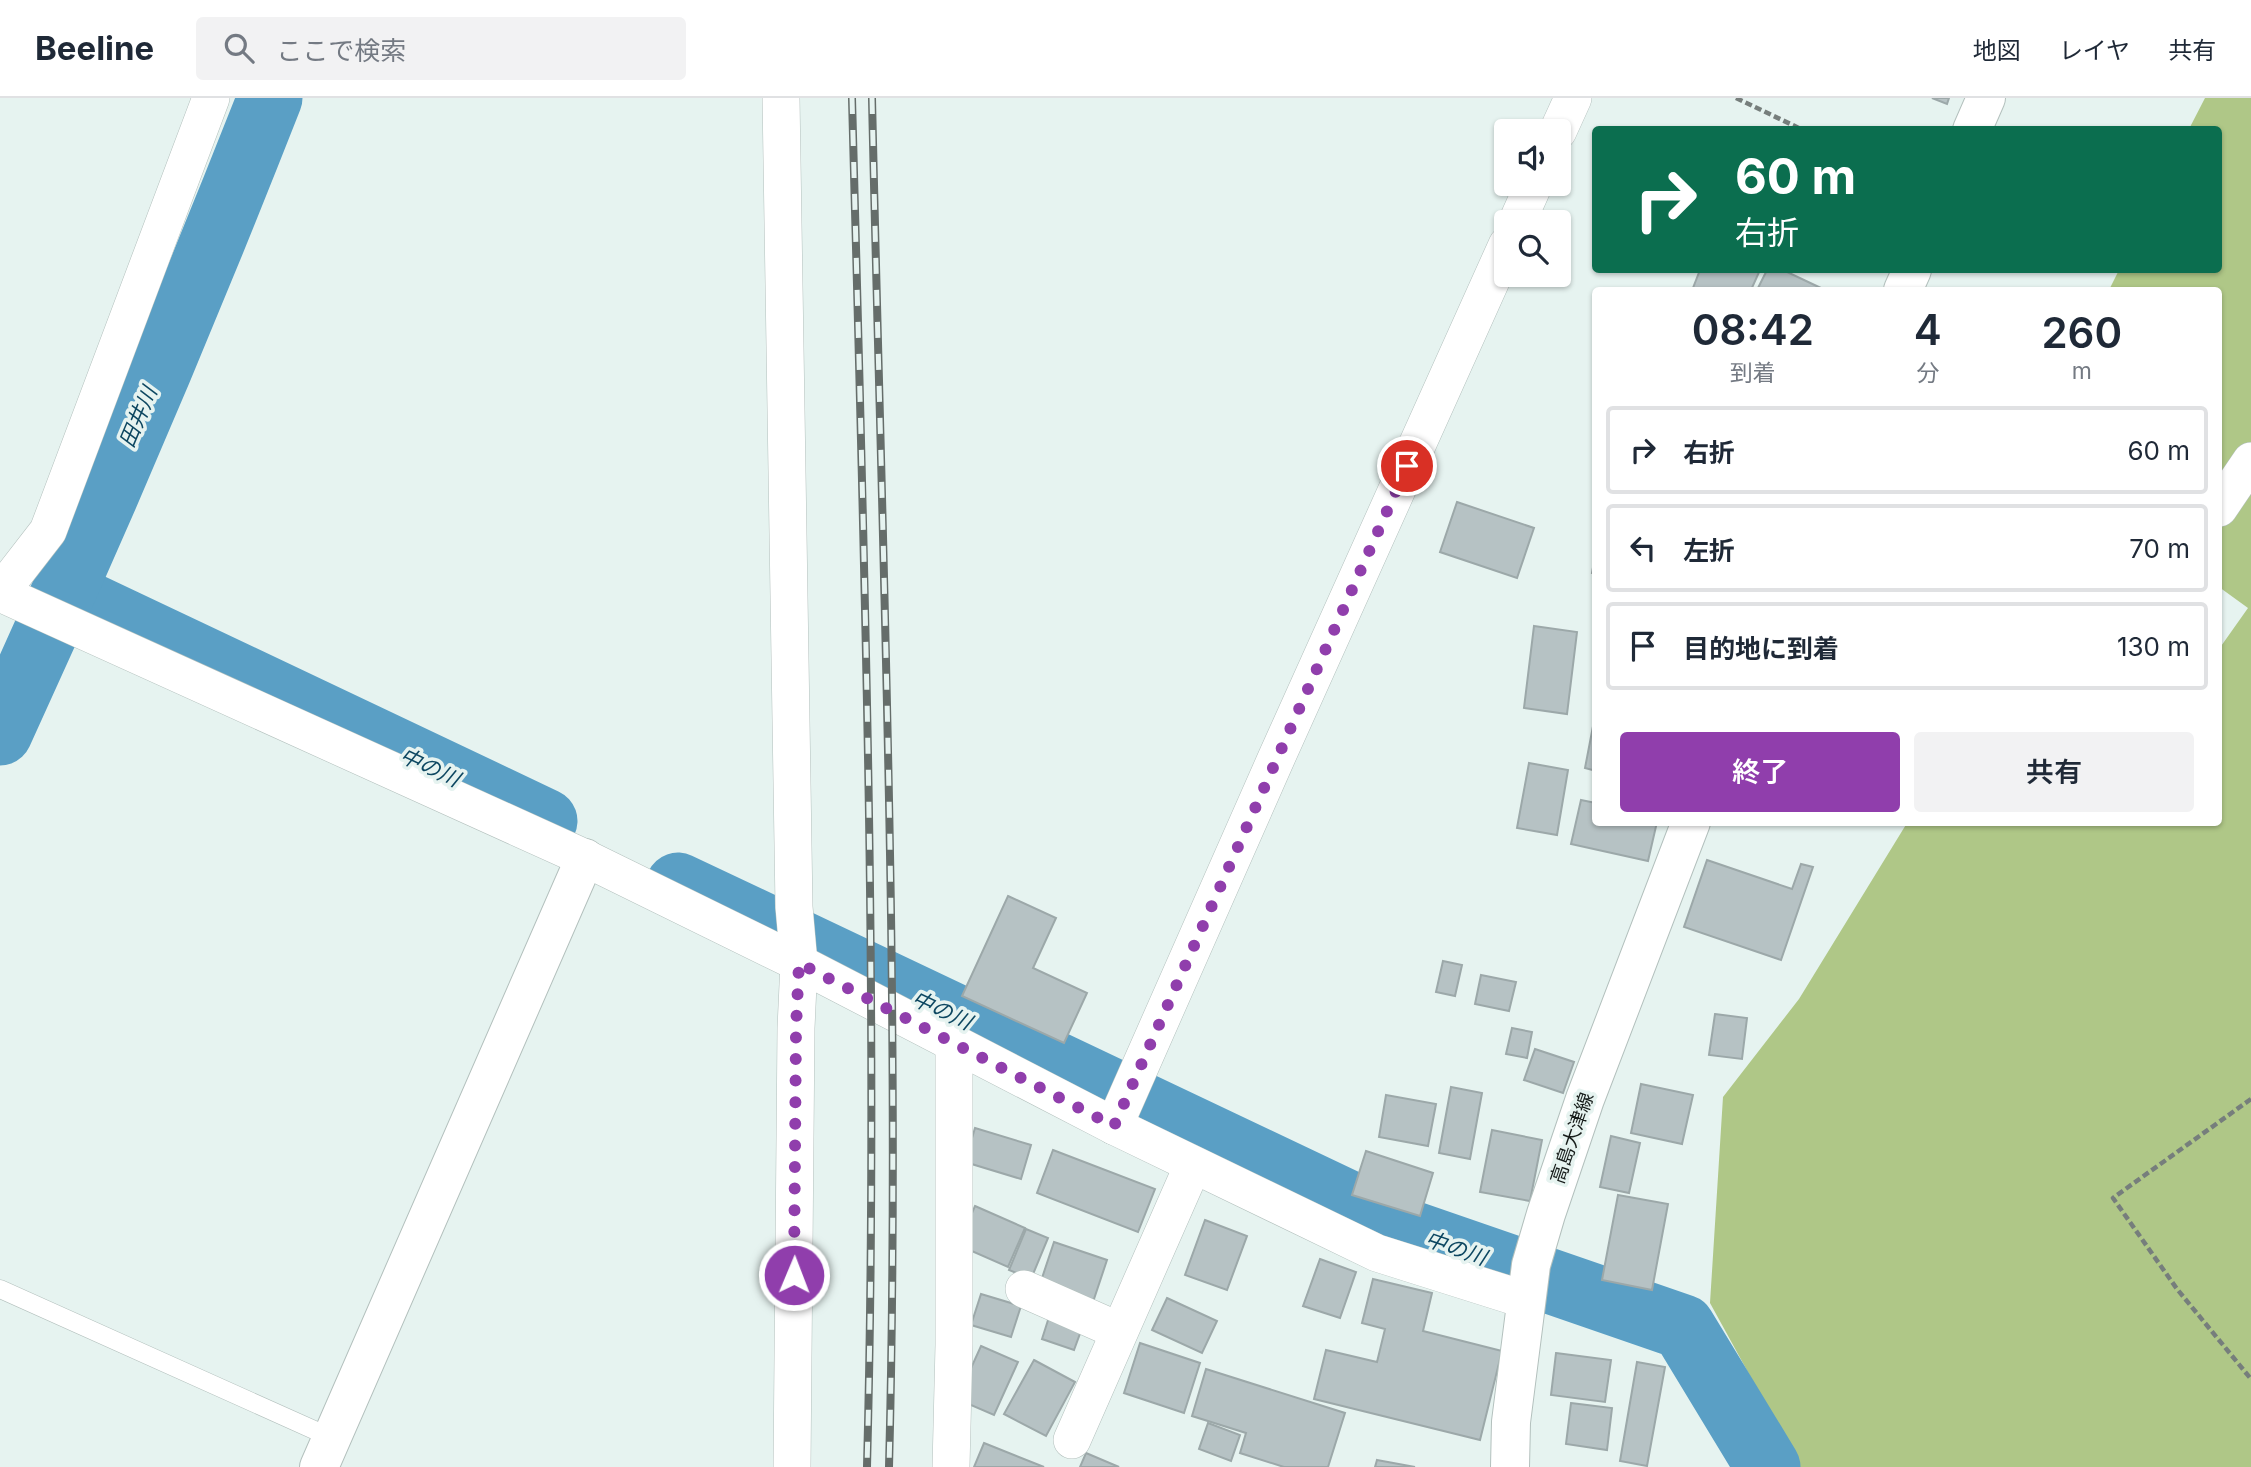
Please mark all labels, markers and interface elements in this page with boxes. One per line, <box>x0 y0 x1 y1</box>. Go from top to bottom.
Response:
search box <box>196 17 686 80</box>
text: Beeline <box>35 28 154 68</box>
icon: search <box>220 29 258 67</box>
text: ここで検索 <box>276 35 406 66</box>
text: 地図 <box>1973 36 2021 65</box>
text: レイヤ <box>2059 36 2130 65</box>
text: 共有 <box>2168 36 2216 65</box>
map controls <box>1494 119 1571 287</box>
button: sound <box>1494 119 1571 196</box>
text: 60 m <box>1735 147 1856 206</box>
icon: right <box>1620 154 1711 245</box>
button: search <box>1494 210 1571 287</box>
text: 右折 <box>1735 213 1799 252</box>
text: 08:42 <box>1692 304 1814 355</box>
text: 4 <box>1914 304 1942 355</box>
text: 260 <box>2041 307 2122 358</box>
text: m <box>2072 357 2092 385</box>
text: 到着 <box>1730 359 1776 387</box>
text: 分 <box>1916 359 1939 387</box>
water label: 田井川 <box>114 381 163 451</box>
icon: right <box>1624 431 1662 469</box>
text: 60 m <box>2127 435 2190 466</box>
pin <box>1377 436 1437 496</box>
text: 右折 <box>1683 437 1735 468</box>
icon: arrive <box>1388 447 1426 485</box>
icon: left <box>1624 529 1662 567</box>
text: 70 m <box>2129 533 2190 564</box>
text: 左折 <box>1683 535 1735 566</box>
icon: arrive <box>1624 627 1662 665</box>
text: 130 m <box>2117 631 2190 662</box>
text: 目的地に到着 <box>1683 633 1839 664</box>
button: 終了 <box>1620 732 1900 812</box>
button: 共有 <box>1914 732 2194 812</box>
water label: 中の川 <box>396 742 466 792</box>
water label: 中の川 <box>908 985 978 1035</box>
street label: 高島大津線 <box>1546 1089 1598 1187</box>
water label: 中の川 <box>1422 1226 1492 1271</box>
position arrow <box>757 1238 831 1312</box>

